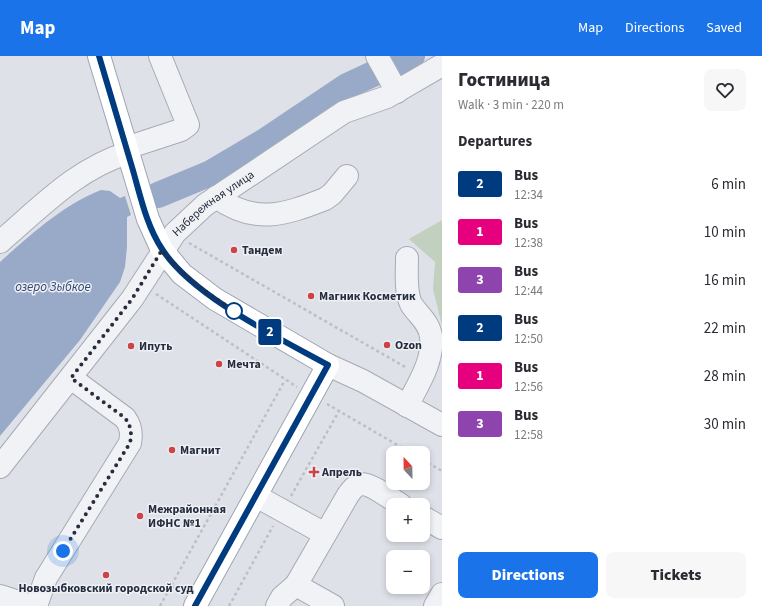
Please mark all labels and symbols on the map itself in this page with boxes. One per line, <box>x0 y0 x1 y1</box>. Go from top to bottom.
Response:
street label: Набережная улица <box>168 166 258 240</box>
place label: Тандем <box>242 242 282 259</box>
marker: Тандем <box>229 245 239 255</box>
water label: озеро Зыбкое <box>15 278 91 296</box>
place label: Магник Косметик <box>319 288 416 305</box>
marker: Магник Косметик <box>306 291 316 301</box>
unlabelled marker <box>225 302 243 320</box>
line badge: 2 <box>257 319 283 345</box>
place label: Ozon <box>395 337 422 354</box>
place label: Ипуть <box>139 338 172 355</box>
marker: Ozon <box>382 340 392 350</box>
marker: Ипуть <box>126 341 136 351</box>
place label: Мечта <box>227 356 261 373</box>
marker: Мечта <box>214 359 224 369</box>
place label: Магнит <box>180 442 221 459</box>
marker: Магнит <box>167 445 177 455</box>
north arrow <box>386 446 430 490</box>
place label: Апрель <box>321 464 362 481</box>
marker: Апрель <box>309 467 319 477</box>
place label: Межрайонная ИФНС №1 <box>148 501 226 532</box>
marker: Межрайонная ИФНС №1 <box>135 511 145 521</box>
your location <box>53 541 73 561</box>
marker: Новозыбковский городской суд <box>101 570 111 580</box>
place label: Новозыбковский городской суд <box>18 580 194 597</box>

